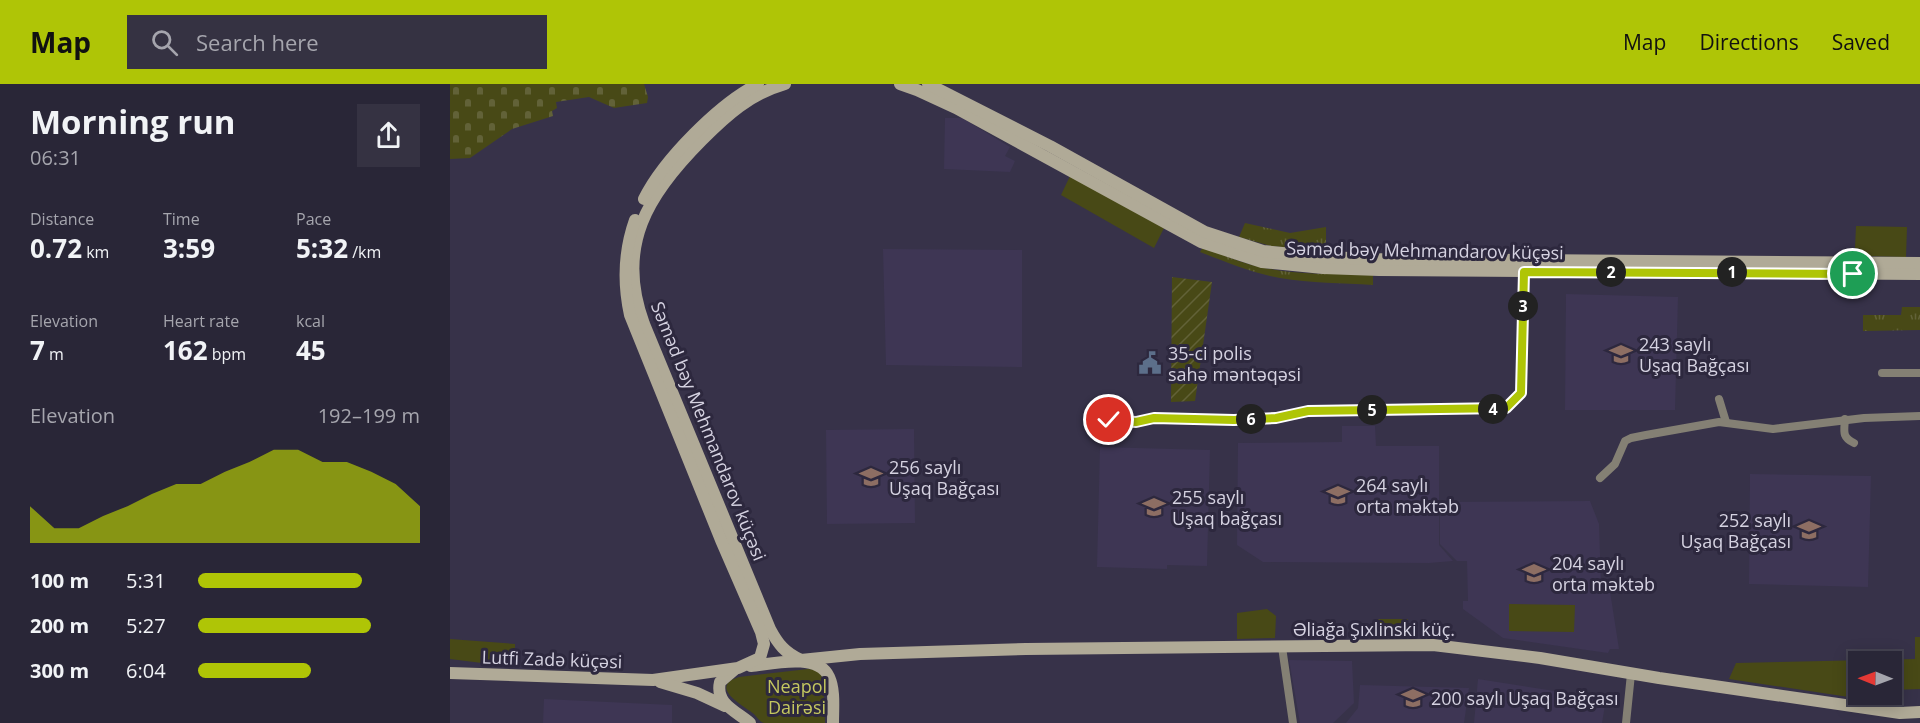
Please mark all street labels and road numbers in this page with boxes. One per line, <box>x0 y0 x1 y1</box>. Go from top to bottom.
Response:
street label: Səməd bəy Mehmandarov küçəsi <box>1286 236 1564 264</box>
street label: Səməd bəy Mehmandarov küçəsi <box>646 298 772 564</box>
street label: Əliağa Şıxlinski küç. <box>1293 617 1455 641</box>
street label: Lutfi Zadə küçəsi <box>481 645 623 673</box>

